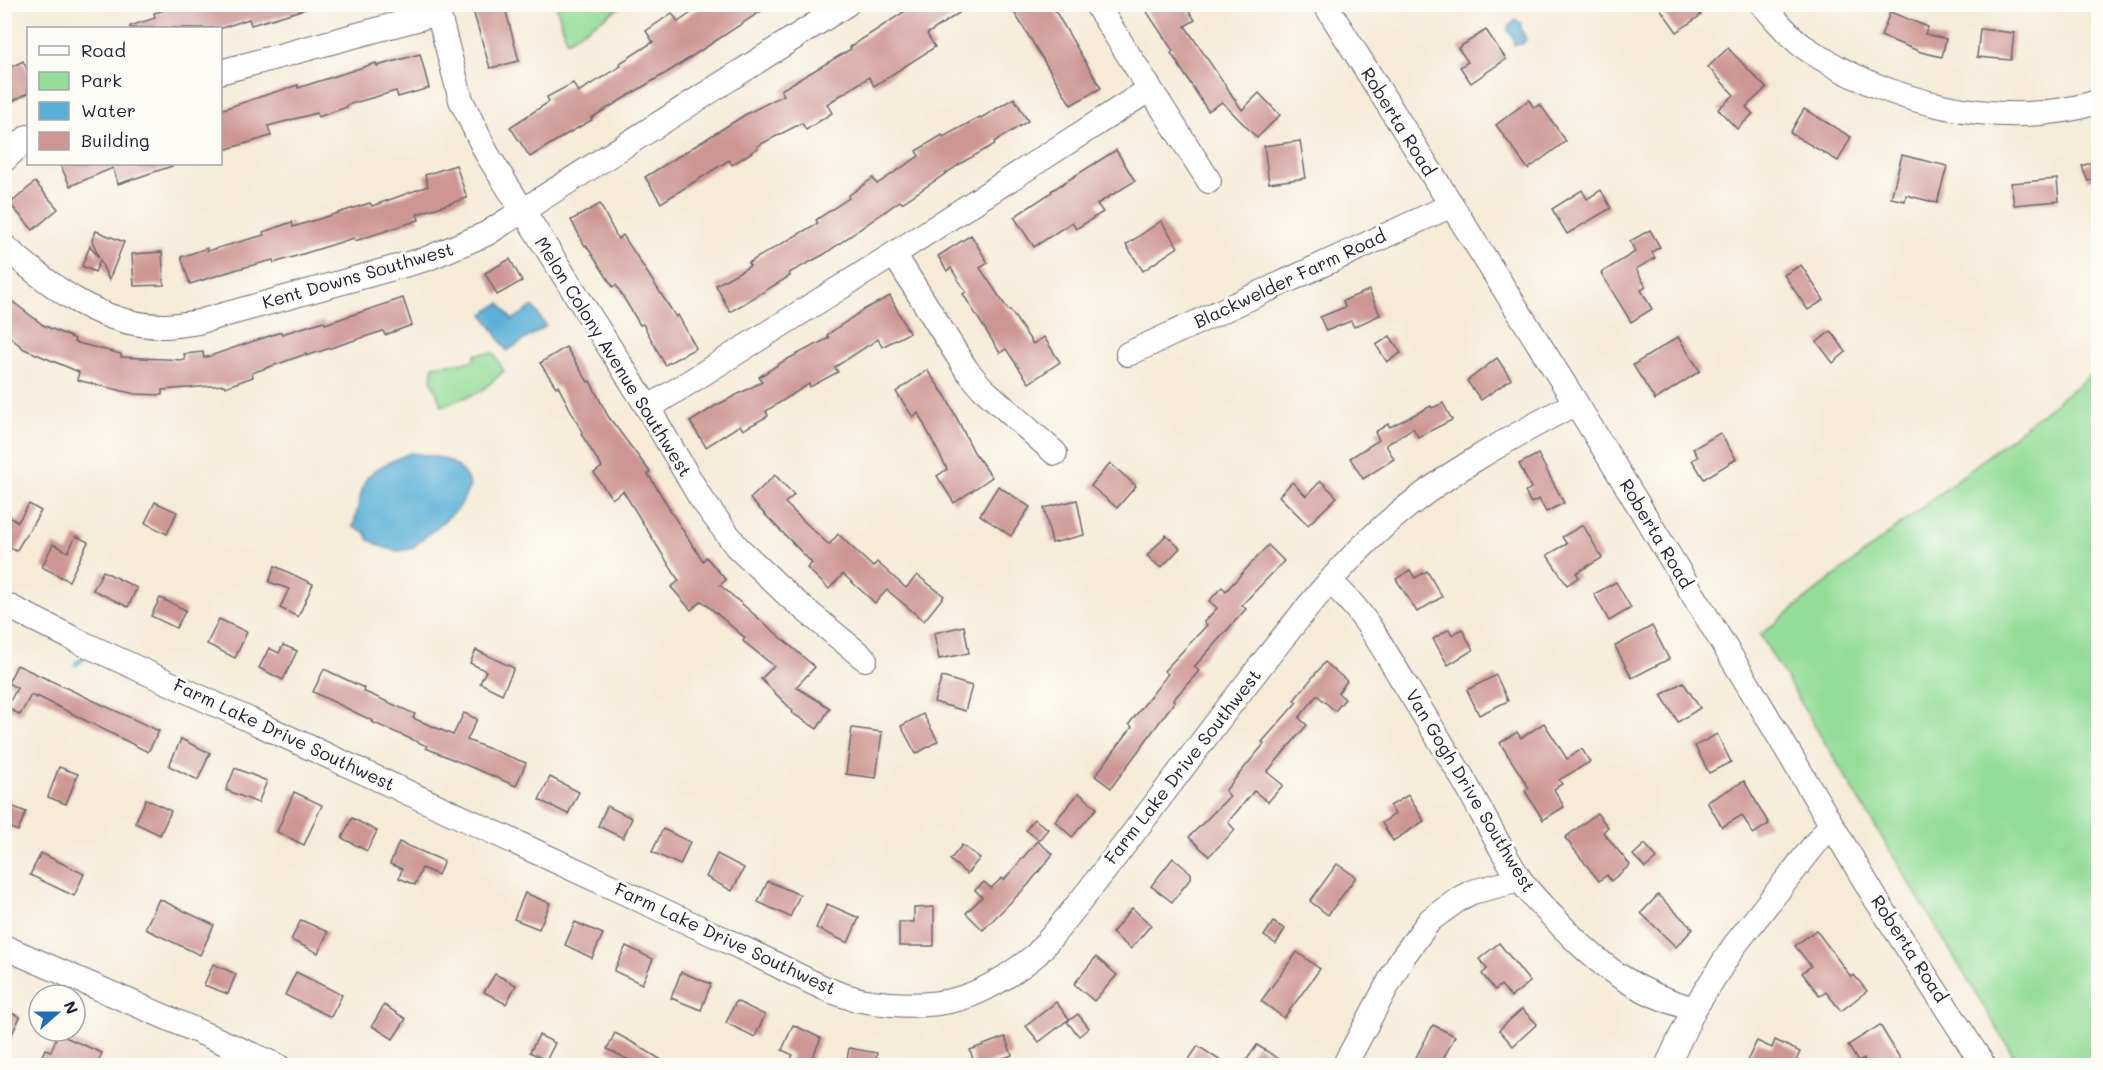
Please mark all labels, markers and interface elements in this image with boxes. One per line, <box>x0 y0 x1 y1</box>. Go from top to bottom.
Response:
legend <box>27 27 222 165</box>
text: Road <box>81 38 126 62</box>
street label: Roberta Road <box>1356 63 1442 180</box>
text: Park <box>81 68 122 92</box>
text: Water <box>81 98 136 122</box>
text: Building <box>81 128 149 152</box>
street label: Blackwelder Farm Road <box>1190 223 1389 333</box>
street label: Melon Colony Avenue Southwest <box>530 232 698 481</box>
street label: Kent Downs Southwest <box>259 236 456 314</box>
street label: Roberta Road <box>1615 474 1699 593</box>
street label: Farm Lake Drive Southwest <box>1098 664 1266 869</box>
street label: Farm Lake Drive Southwest <box>170 672 399 796</box>
street label: Van Gogh Drive Southwest <box>1401 685 1541 896</box>
street label: Farm Lake Drive Southwest <box>611 876 840 1000</box>
street label: Roberta Road <box>1866 890 1954 1007</box>
north arrow <box>27 983 87 1043</box>
text: N <box>59 998 83 1017</box>

